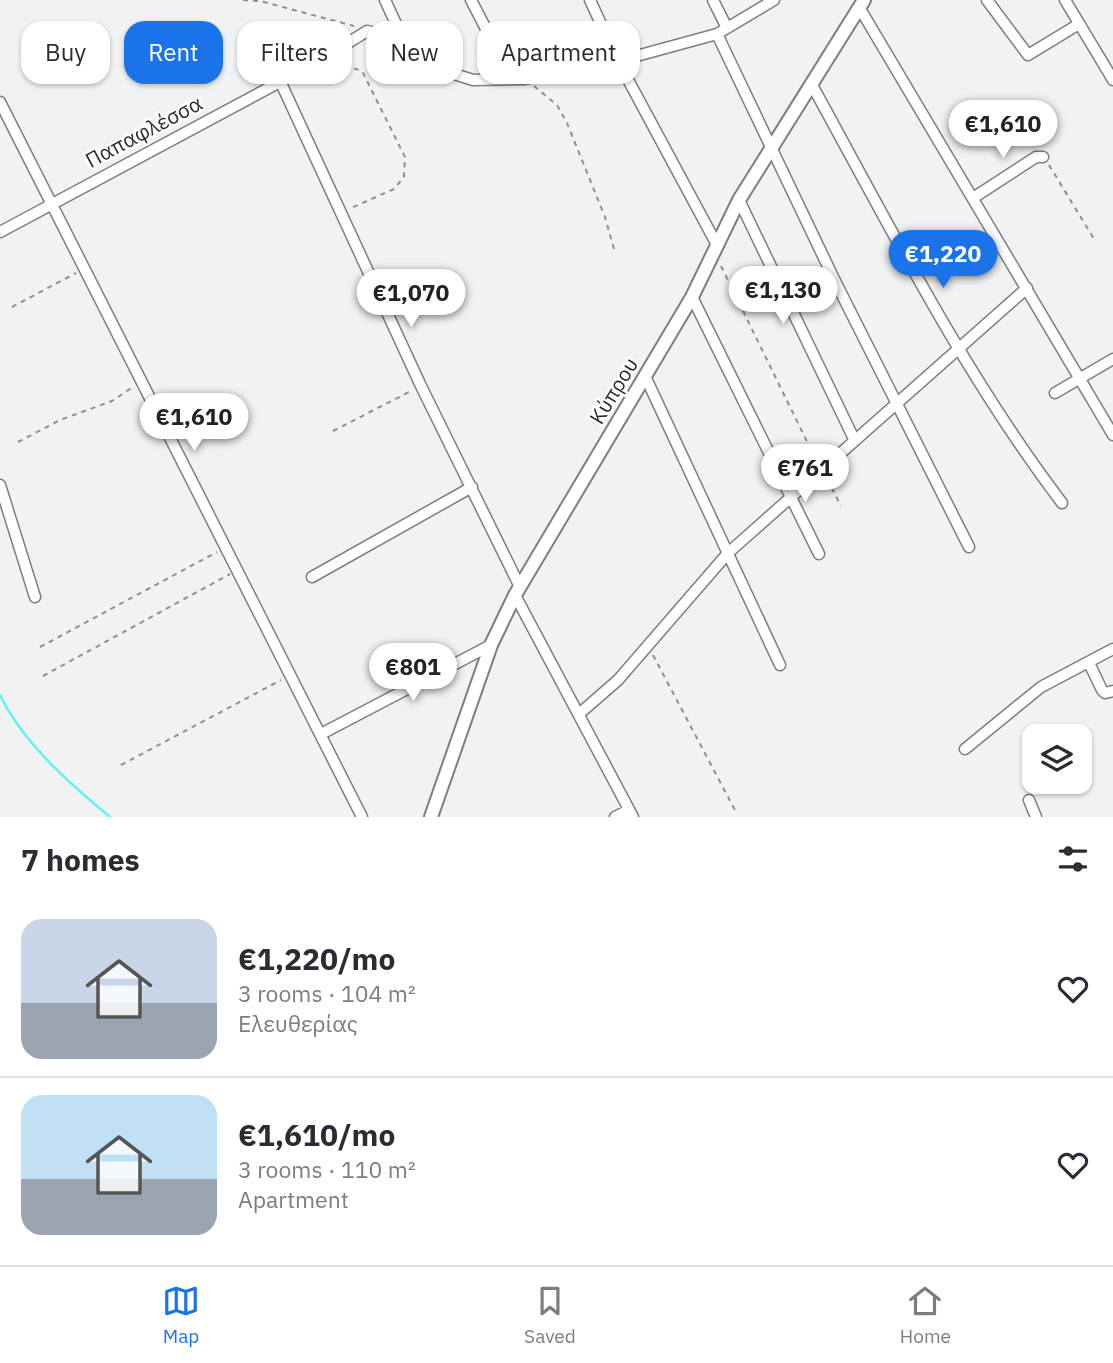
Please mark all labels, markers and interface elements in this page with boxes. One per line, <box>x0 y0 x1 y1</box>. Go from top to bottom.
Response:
chip: Buy <box>21 21 110 84</box>
chip: Rent <box>124 21 223 84</box>
chip: Filters <box>237 21 352 84</box>
chip: New <box>366 21 463 84</box>
chip: Apartment <box>477 21 640 84</box>
street label: Παπαφλέσσα <box>80 89 207 174</box>
pin: €1,610 <box>946 100 1060 160</box>
text: €1,610 <box>965 108 1041 138</box>
pin: €1,220 <box>886 230 1000 290</box>
text: €1,220 <box>905 238 981 268</box>
pin: €1,130 <box>726 266 840 326</box>
pin: €1,070 <box>354 270 468 329</box>
text: €1,130 <box>745 274 821 304</box>
text: €1,070 <box>373 277 449 307</box>
street label: Κύπρου <box>582 352 644 429</box>
pin: €1,610 <box>137 393 251 453</box>
text: €1,610 <box>156 401 232 431</box>
pin: €761 <box>764 444 846 504</box>
text: €761 <box>777 452 833 482</box>
pin: €801 <box>372 644 454 703</box>
text: €801 <box>385 651 441 681</box>
map controls <box>1022 724 1092 794</box>
button: layers <box>1022 724 1092 794</box>
text: 7 homes <box>21 840 140 879</box>
icon: filters <box>1054 840 1092 878</box>
text: €1,220/mo <box>238 939 395 978</box>
icon: home <box>77 947 161 1031</box>
icon: heart <box>1054 970 1092 1008</box>
text: 3 rooms · 104 m² <box>238 978 416 1008</box>
text: Ελευθερίας <box>238 1008 358 1038</box>
text: €1,610/mo <box>238 1115 395 1154</box>
icon: home <box>77 1123 161 1207</box>
icon: heart <box>1054 1146 1092 1184</box>
text: 3 rooms · 110 m² <box>238 1154 416 1184</box>
text: Apartment <box>238 1184 349 1214</box>
tab: Map <box>162 1282 200 1348</box>
tab: Saved <box>524 1282 576 1348</box>
tab: Home <box>900 1282 951 1348</box>

